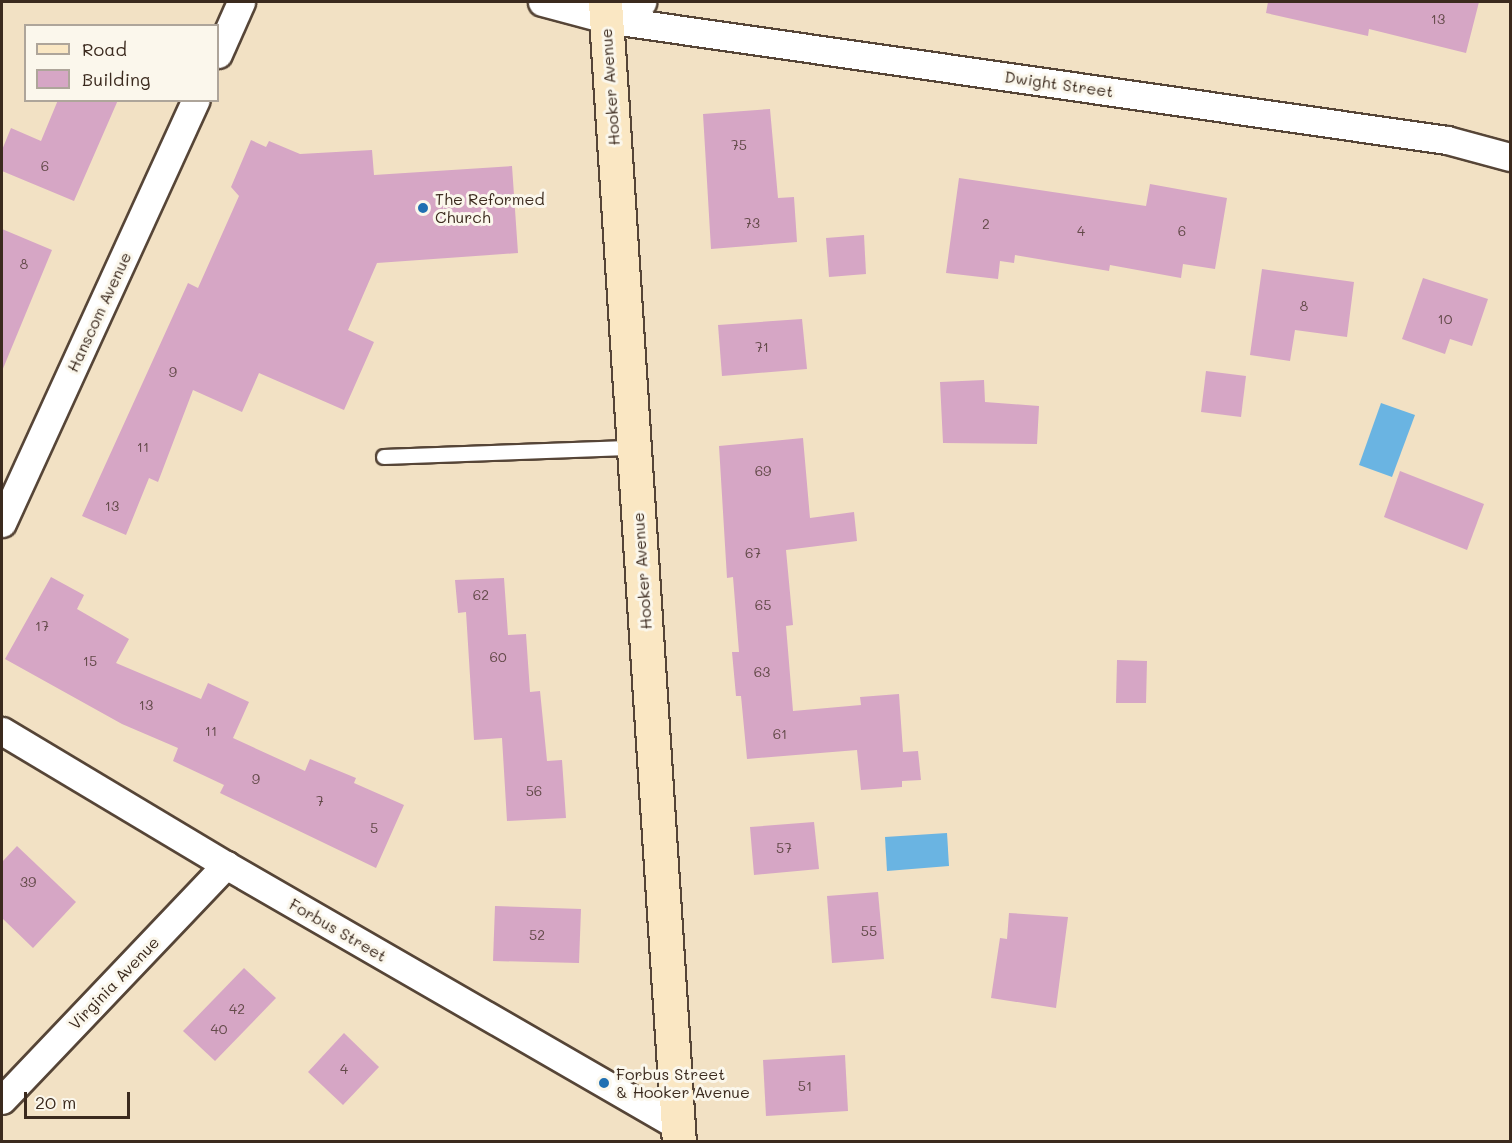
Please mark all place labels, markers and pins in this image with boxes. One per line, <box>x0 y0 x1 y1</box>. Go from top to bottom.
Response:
place label: The Reformed Church <box>435 189 545 227</box>
marker: The Reformed Church <box>416 201 430 215</box>
place label: Forbus Street & Hooker Avenue <box>616 1064 750 1102</box>
marker: Forbus Street & Hooker Avenue <box>597 1076 611 1090</box>

